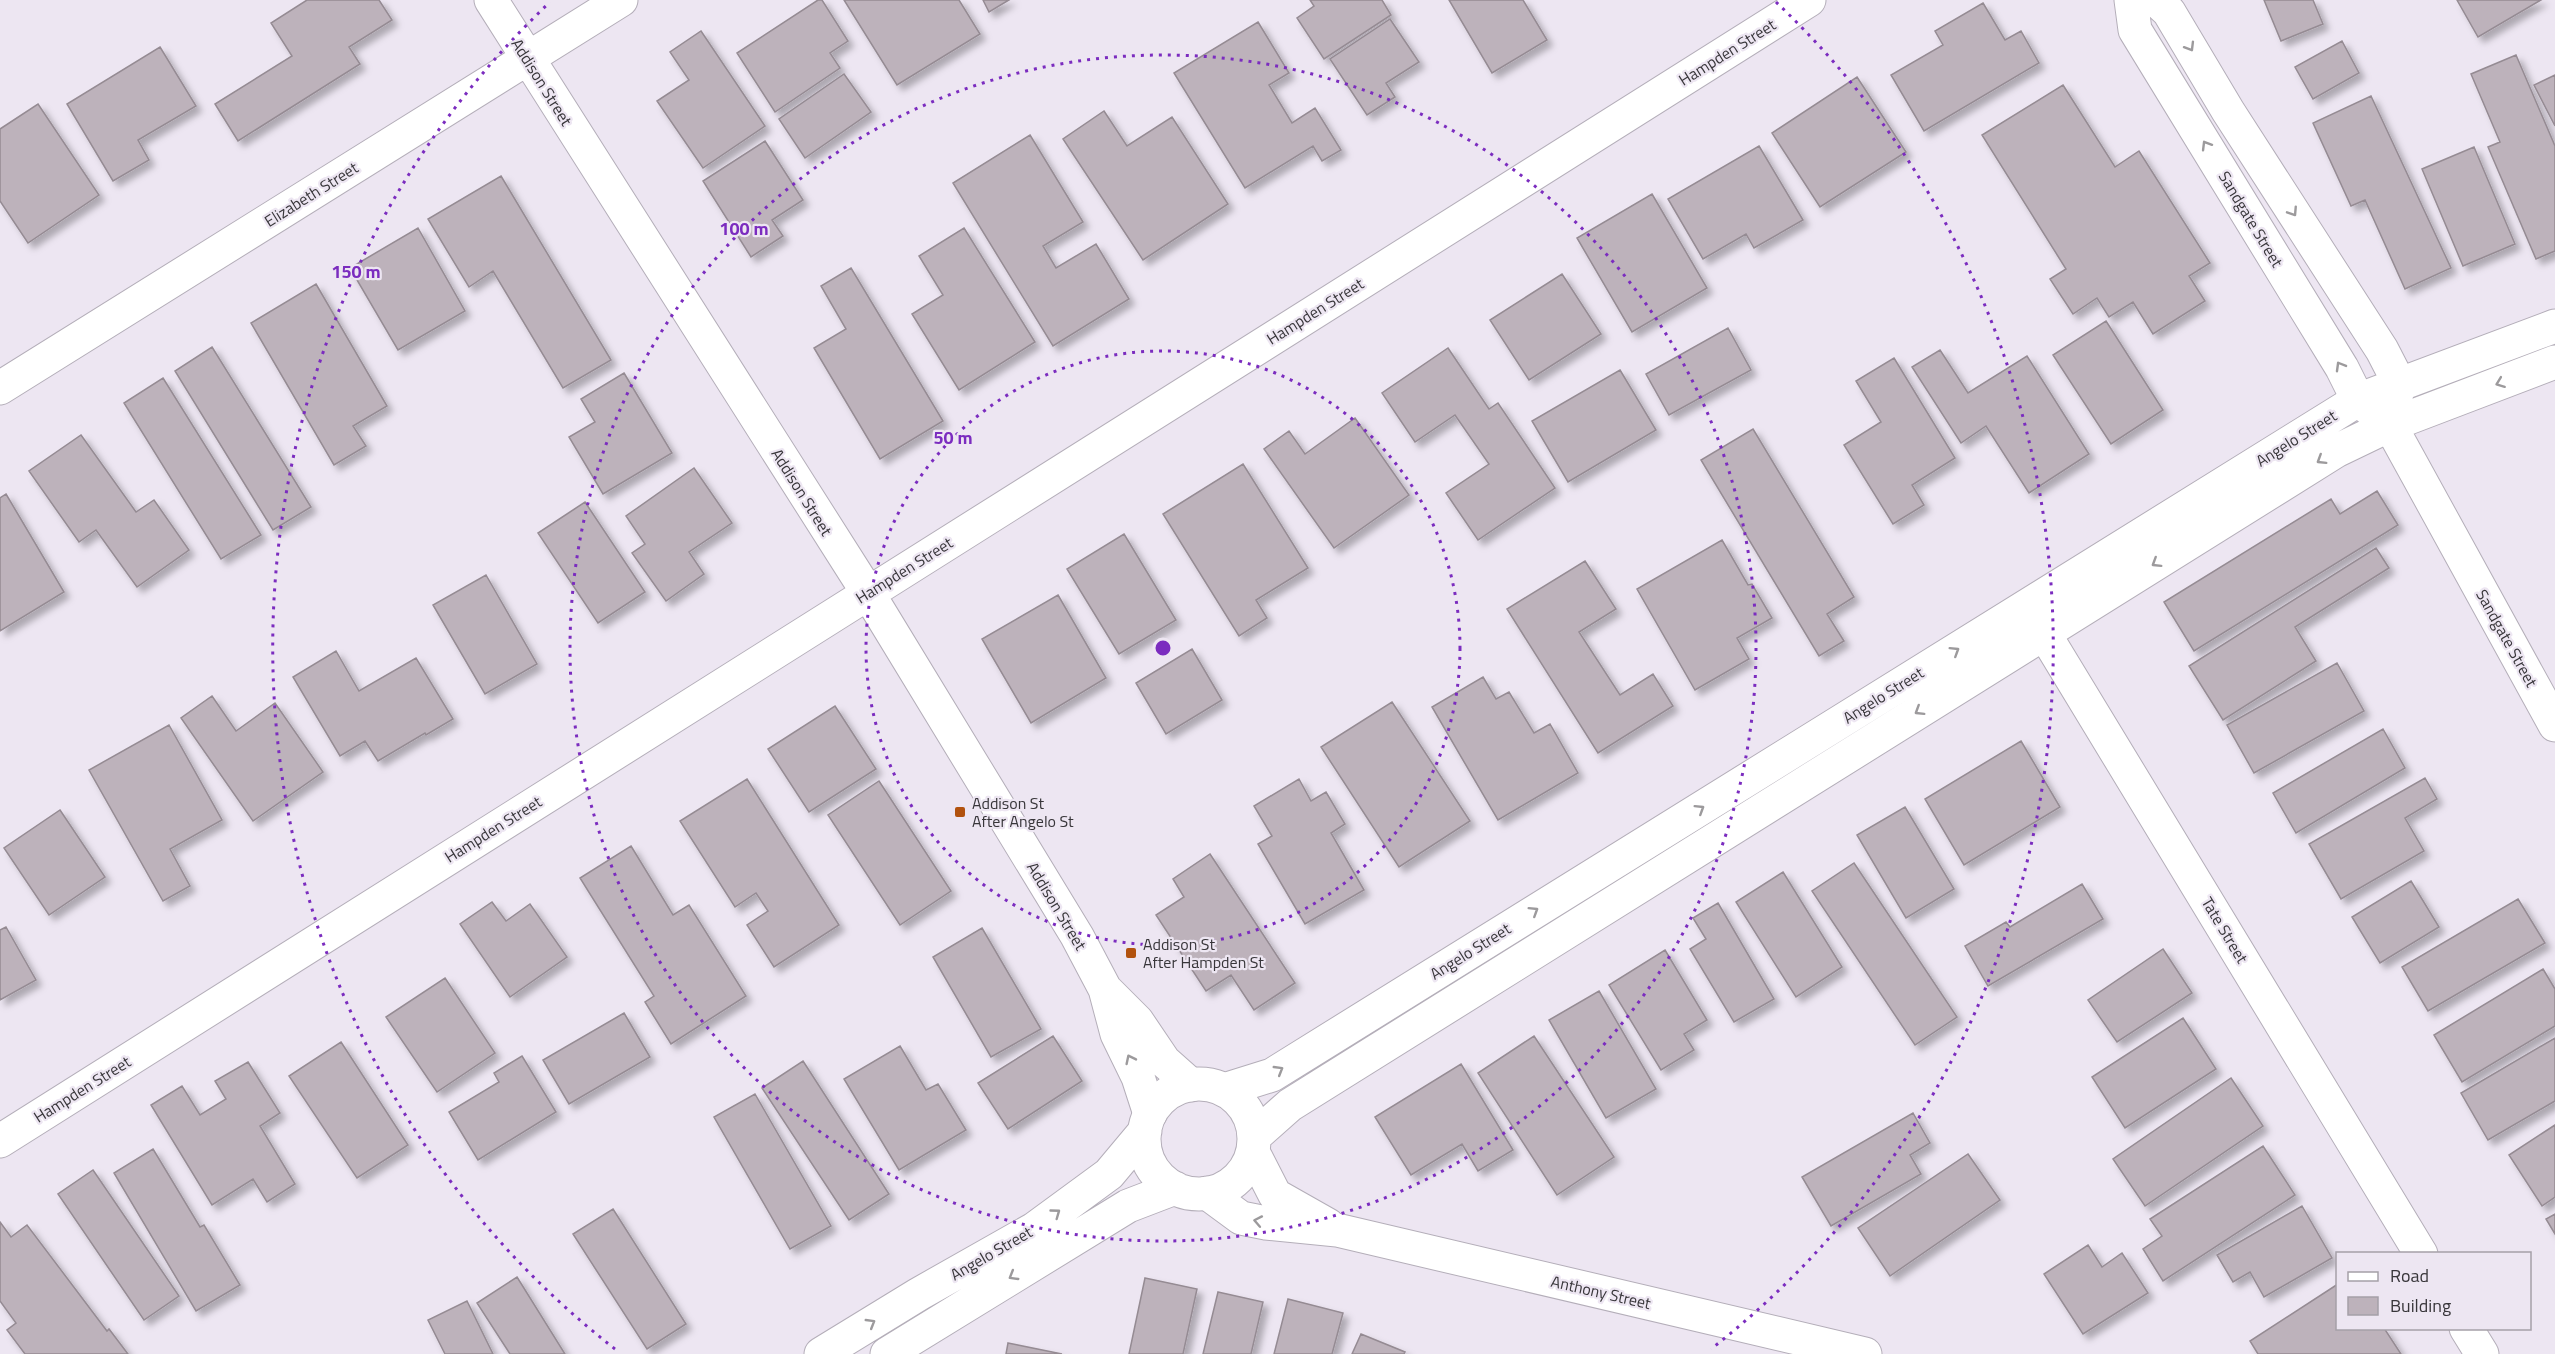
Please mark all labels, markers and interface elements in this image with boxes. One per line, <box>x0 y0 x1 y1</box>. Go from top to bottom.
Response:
street label: Hampden Street <box>1674 12 1781 91</box>
street label: Addison Street <box>506 34 579 131</box>
one-way arrow <box>2182 41 2194 51</box>
one-way arrow <box>2202 141 2214 151</box>
street label: Elizabeth Street <box>259 155 363 232</box>
street label: Sandgate Street <box>2213 166 2289 272</box>
one-way arrow <box>2286 205 2297 216</box>
text: 100 m <box>719 215 769 242</box>
text: 150 m <box>331 258 381 285</box>
street label: Hampden Street <box>1262 271 1369 350</box>
one-way arrow <box>2336 362 2347 372</box>
one-way arrow <box>2496 376 2507 388</box>
street label: Angelo Street <box>2251 403 2341 472</box>
text: 50 m <box>933 424 973 451</box>
street label: Addison Street <box>766 444 839 541</box>
one-way arrow <box>2317 452 2327 464</box>
street label: Hampden Street <box>851 530 958 609</box>
one-way arrow <box>2152 556 2162 568</box>
street label: Sandgate Street <box>2470 585 2544 692</box>
centre of rings <box>1153 638 1173 658</box>
one-way arrow <box>1949 647 1959 659</box>
street label: Angelo Street <box>1838 660 1928 729</box>
one-way arrow <box>1915 703 1925 715</box>
street label: Hampden Street <box>440 789 547 868</box>
place label: Addison St After Angelo St <box>972 791 1074 833</box>
marker: Addison St After Angelo St <box>953 805 967 819</box>
one-way arrow <box>1693 805 1704 816</box>
street label: Addison Street <box>1021 857 1093 955</box>
street label: Tate Street <box>2196 892 2254 968</box>
one-way arrow <box>1528 907 1538 919</box>
street label: Angelo Street <box>1425 916 1515 985</box>
place label: Addison St After Hampden St <box>1143 932 1264 974</box>
marker: Addison St After Hampden St <box>1124 946 1138 960</box>
street label: Hampden Street <box>29 1049 136 1128</box>
one-way arrow <box>1125 1055 1137 1066</box>
one-way arrow <box>1273 1065 1283 1077</box>
one-way arrow <box>1050 1209 1061 1220</box>
one-way arrow <box>1254 1215 1264 1228</box>
street label: Angelo Street <box>945 1220 1037 1286</box>
legend <box>2336 1252 2531 1330</box>
text: Road <box>2390 1262 2429 1289</box>
one-way arrow <box>1009 1269 1019 1281</box>
street label: Anthony Street <box>1549 1269 1654 1315</box>
text: Building <box>2390 1292 2451 1319</box>
one-way arrow <box>865 1319 875 1331</box>

